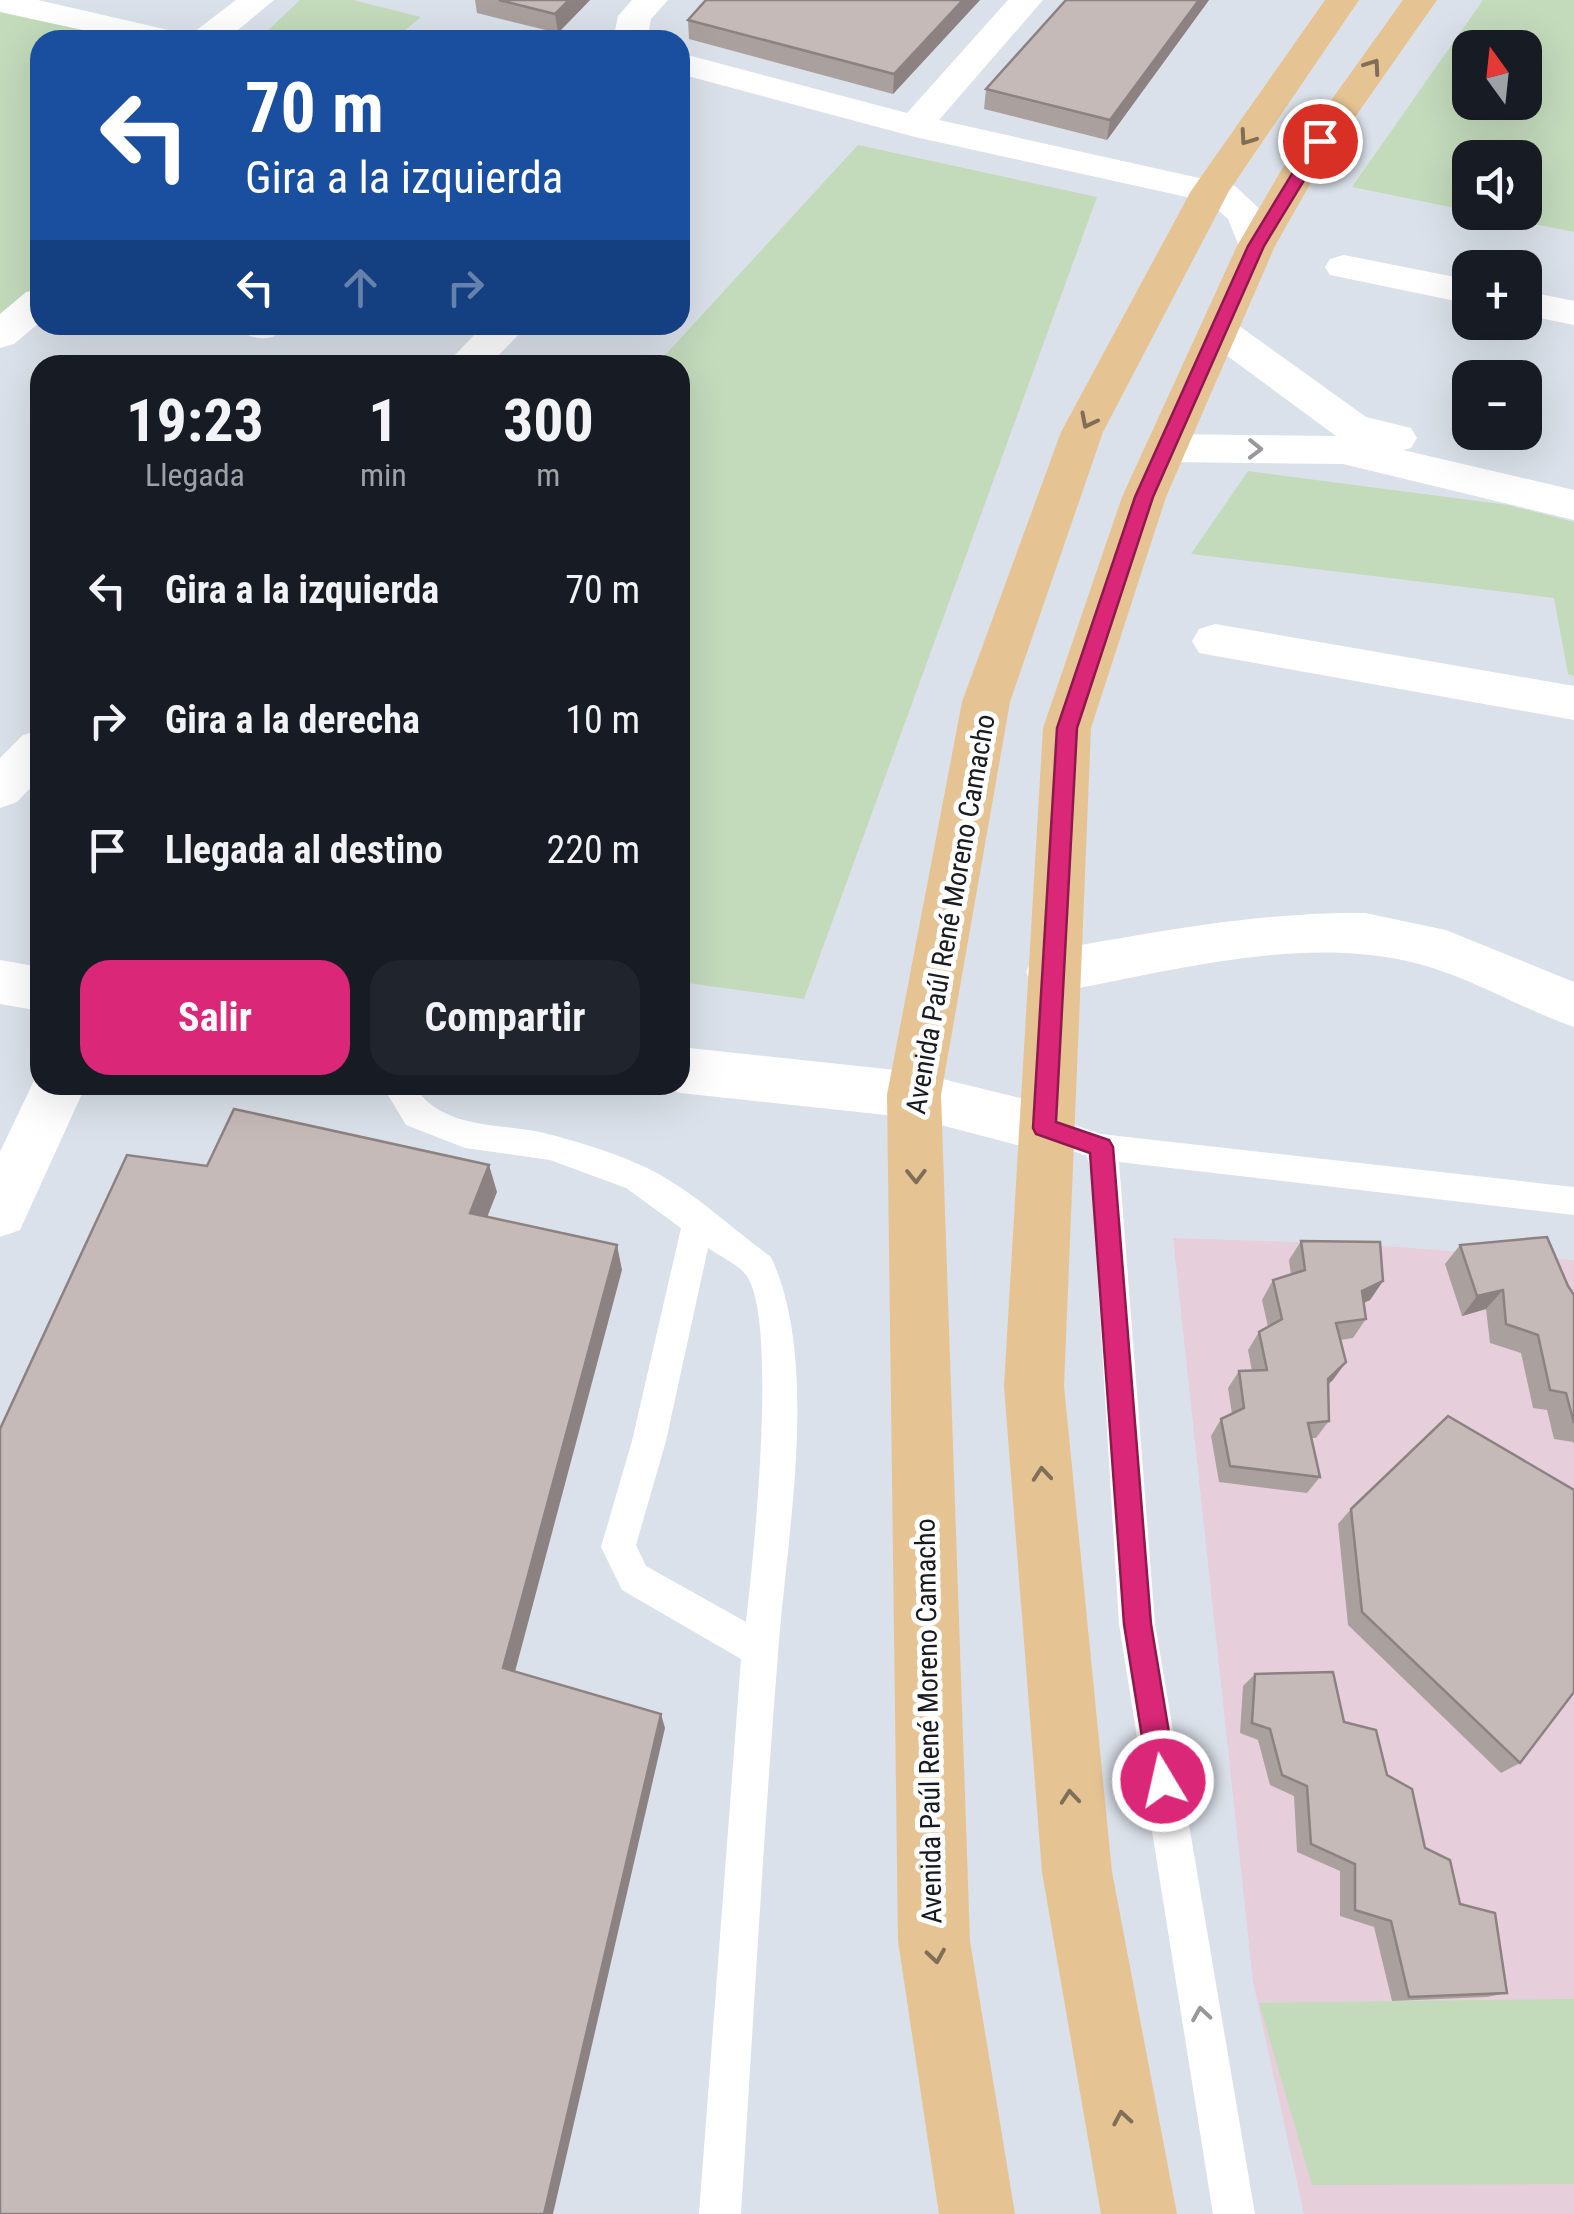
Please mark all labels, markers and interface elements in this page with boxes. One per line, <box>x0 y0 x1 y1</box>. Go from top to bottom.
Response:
north arrow <box>1452 30 1542 120</box>
map controls <box>1452 30 1542 450</box>
one-way arrow <box>1361 59 1379 77</box>
text: 70 m <box>245 67 384 149</box>
icon: left <box>80 70 210 200</box>
pin <box>1278 99 1363 184</box>
icon: arrive <box>1293 114 1348 169</box>
one-way arrow <box>1241 126 1259 145</box>
button: sound <box>1452 140 1542 230</box>
text: Gira a la izquierda <box>245 151 563 204</box>
button: + <box>1452 250 1542 340</box>
icon: left <box>228 260 283 315</box>
icon: ahead <box>333 260 388 315</box>
icon: right <box>438 260 493 315</box>
button: − <box>1452 360 1542 450</box>
text: 19:23 <box>126 385 264 456</box>
text: 1 <box>368 385 399 456</box>
text: 300 <box>503 385 594 456</box>
one-way arrow <box>1080 411 1100 429</box>
one-way arrow <box>1248 438 1263 460</box>
text: Llegada <box>145 456 245 494</box>
text: min <box>360 456 407 494</box>
text: m <box>536 456 560 494</box>
icon: left <box>80 563 135 618</box>
text: Gira a la izquierda <box>165 568 439 612</box>
text: 70 m <box>565 568 640 612</box>
icon: right <box>80 693 135 748</box>
text: Gira a la derecha <box>165 698 420 742</box>
text: 10 m <box>565 698 640 742</box>
street label: Avenida Paúl René Moreno Camacho <box>899 712 1002 1117</box>
icon: arrive <box>80 823 135 878</box>
text: Llegada al destino <box>165 828 443 872</box>
text: 220 m <box>546 828 640 872</box>
button: Salir <box>80 960 350 1075</box>
button: Compartir <box>370 960 640 1075</box>
one-way arrow <box>905 1169 926 1185</box>
one-way arrow <box>1031 1465 1053 1481</box>
street label: Avenida Paúl René Moreno Camacho <box>908 1518 949 1924</box>
position arrow <box>1111 1729 1215 1833</box>
one-way arrow <box>1060 1789 1082 1805</box>
one-way arrow <box>925 1947 946 1964</box>
one-way arrow <box>1191 2006 1212 2022</box>
one-way arrow <box>1112 2110 1133 2127</box>

